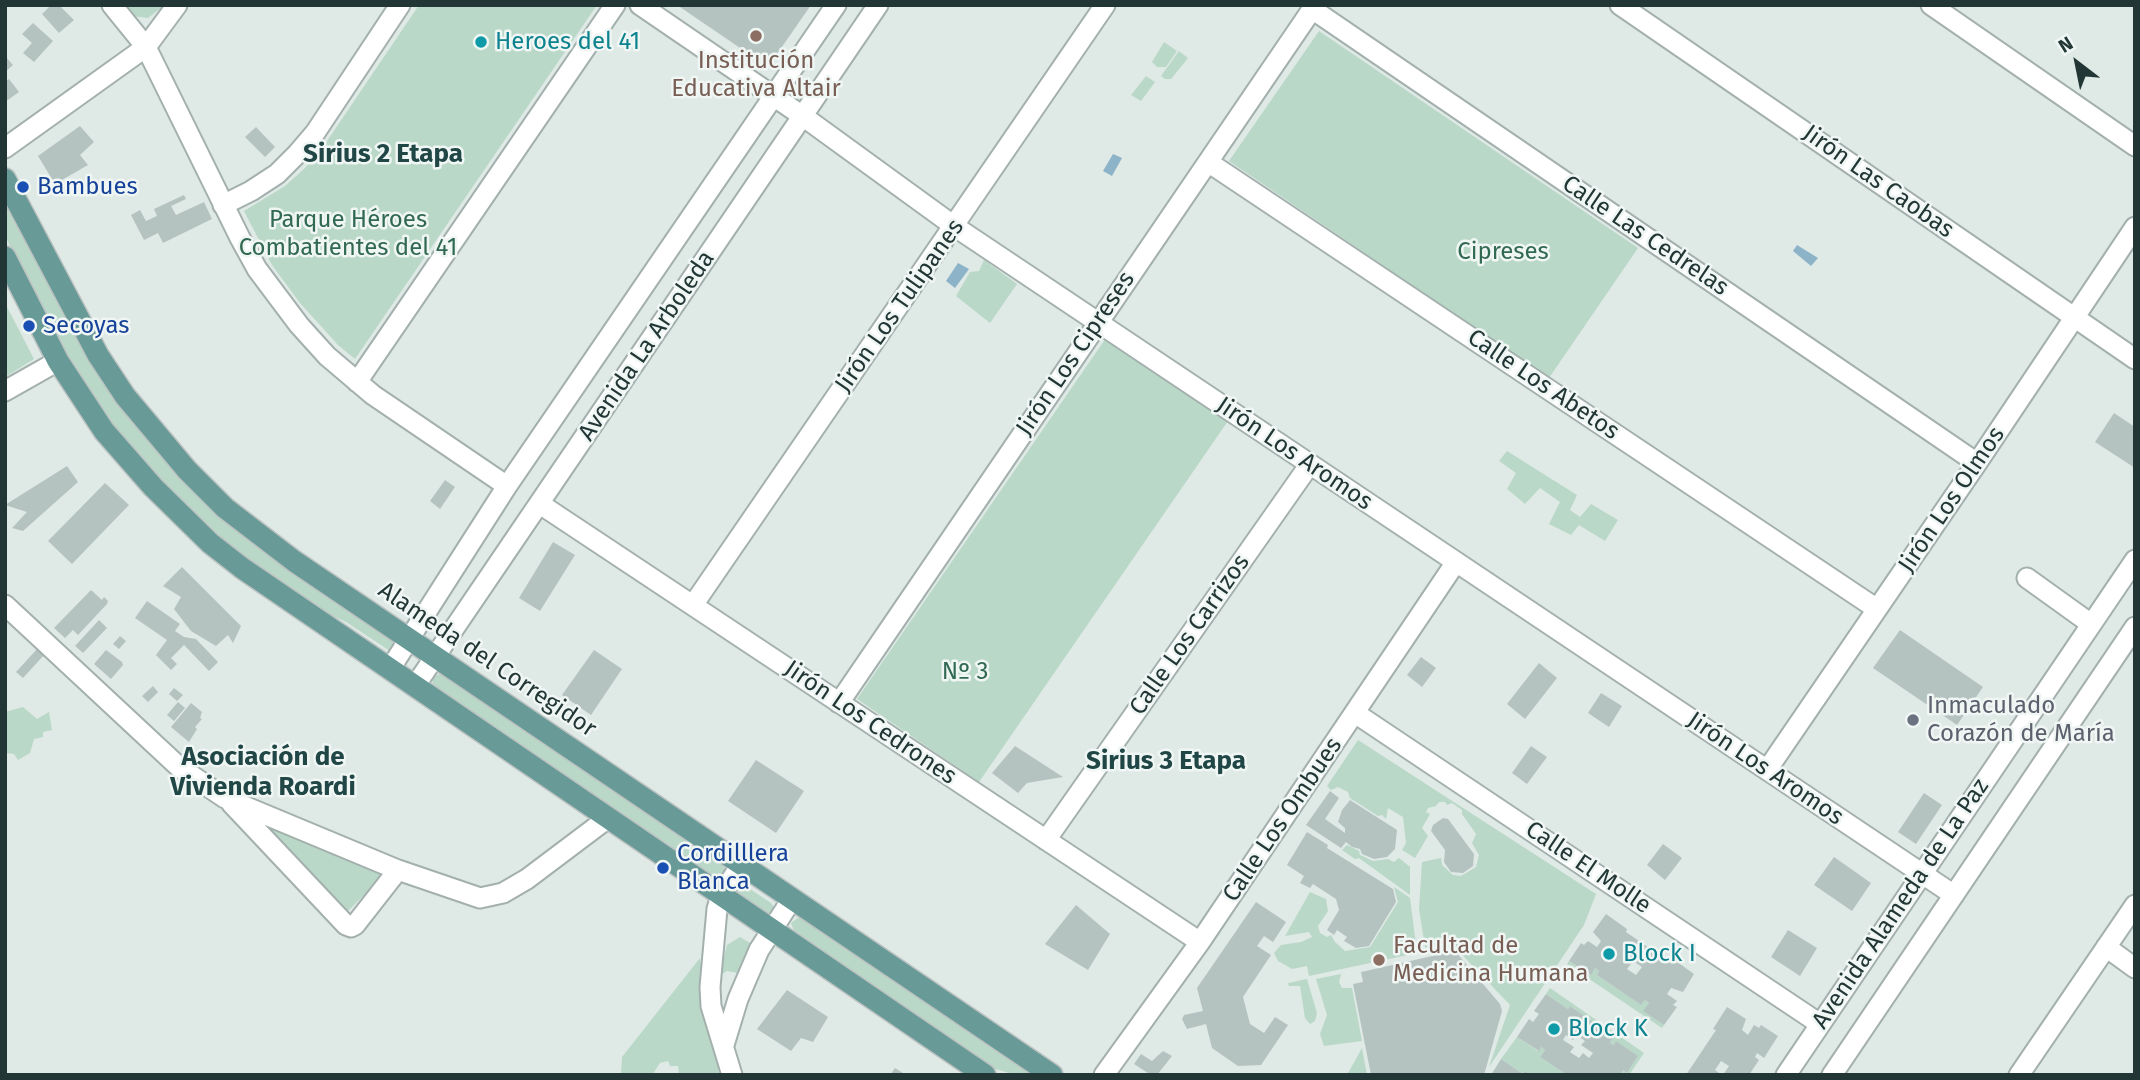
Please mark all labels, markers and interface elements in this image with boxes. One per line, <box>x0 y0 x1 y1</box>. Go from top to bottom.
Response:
place label: Heroes del 41 <box>495 28 640 56</box>
marker: Institución Educativa Altair <box>748 28 764 44</box>
north arrow <box>2042 28 2112 98</box>
text: N <box>2054 32 2077 58</box>
marker: Heroes del 41 <box>473 34 489 50</box>
place label: Institución Educativa Altair <box>671 47 841 103</box>
street label: Jirón Las Caobas <box>1797 119 1959 245</box>
district label: Sirius 2 Etapa <box>303 139 463 171</box>
street label: Calle Las Cedrelas <box>1556 170 1734 302</box>
place label: Bambues <box>37 173 138 201</box>
marker: Bambues <box>15 179 31 195</box>
park label: Parque Héroes Combatientes del 41 <box>239 206 457 262</box>
street label: Jirón Los Tulipanes <box>830 214 970 398</box>
park label: Cipreses <box>1457 238 1549 266</box>
street label: Avenida La Arboleda <box>573 246 721 446</box>
street label: Jirón Los Cipreses <box>1010 267 1142 441</box>
place label: Secoyas <box>43 312 130 340</box>
marker: Secoyas <box>21 318 37 334</box>
street label: Calle Los Abetos <box>1462 324 1624 446</box>
street label: Jirón Los Aromos <box>1210 391 1378 517</box>
street label: Jirón Los Olmos <box>1893 422 2011 578</box>
street label: Calle Los Carrizos <box>1124 549 1256 721</box>
street label: Alameda del Corregidor <box>373 576 601 744</box>
street label: Jirón Los Cedrones <box>779 655 961 791</box>
park label: Nº 3 <box>942 658 988 686</box>
place label: Inmaculado Corazón de María <box>1927 692 2115 748</box>
street label: Jirón Los Aromos <box>1681 706 1849 832</box>
marker: Inmaculado Corazón de María <box>1905 712 1921 728</box>
street label: Calle Los Ombues <box>1217 732 1349 908</box>
district label: Asociación de Vivienda Roardi <box>170 742 356 804</box>
district label: Sirius 3 Etapa <box>1086 746 1246 778</box>
street label: Avenida Alameda de La Paz <box>1806 774 1996 1034</box>
street label: Calle El Molle <box>1520 815 1656 921</box>
place label: Cordilllera Blanca <box>677 840 789 896</box>
marker: Cordilllera Blanca <box>655 860 671 876</box>
place label: Facultad de Medicina Humana <box>1393 932 1589 988</box>
place label: Block I <box>1623 940 1696 968</box>
marker: Block I <box>1601 946 1617 962</box>
marker: Facultad de Medicina Humana <box>1371 952 1387 968</box>
place label: Block K <box>1568 1015 1648 1043</box>
marker: Block K <box>1546 1021 1562 1037</box>

